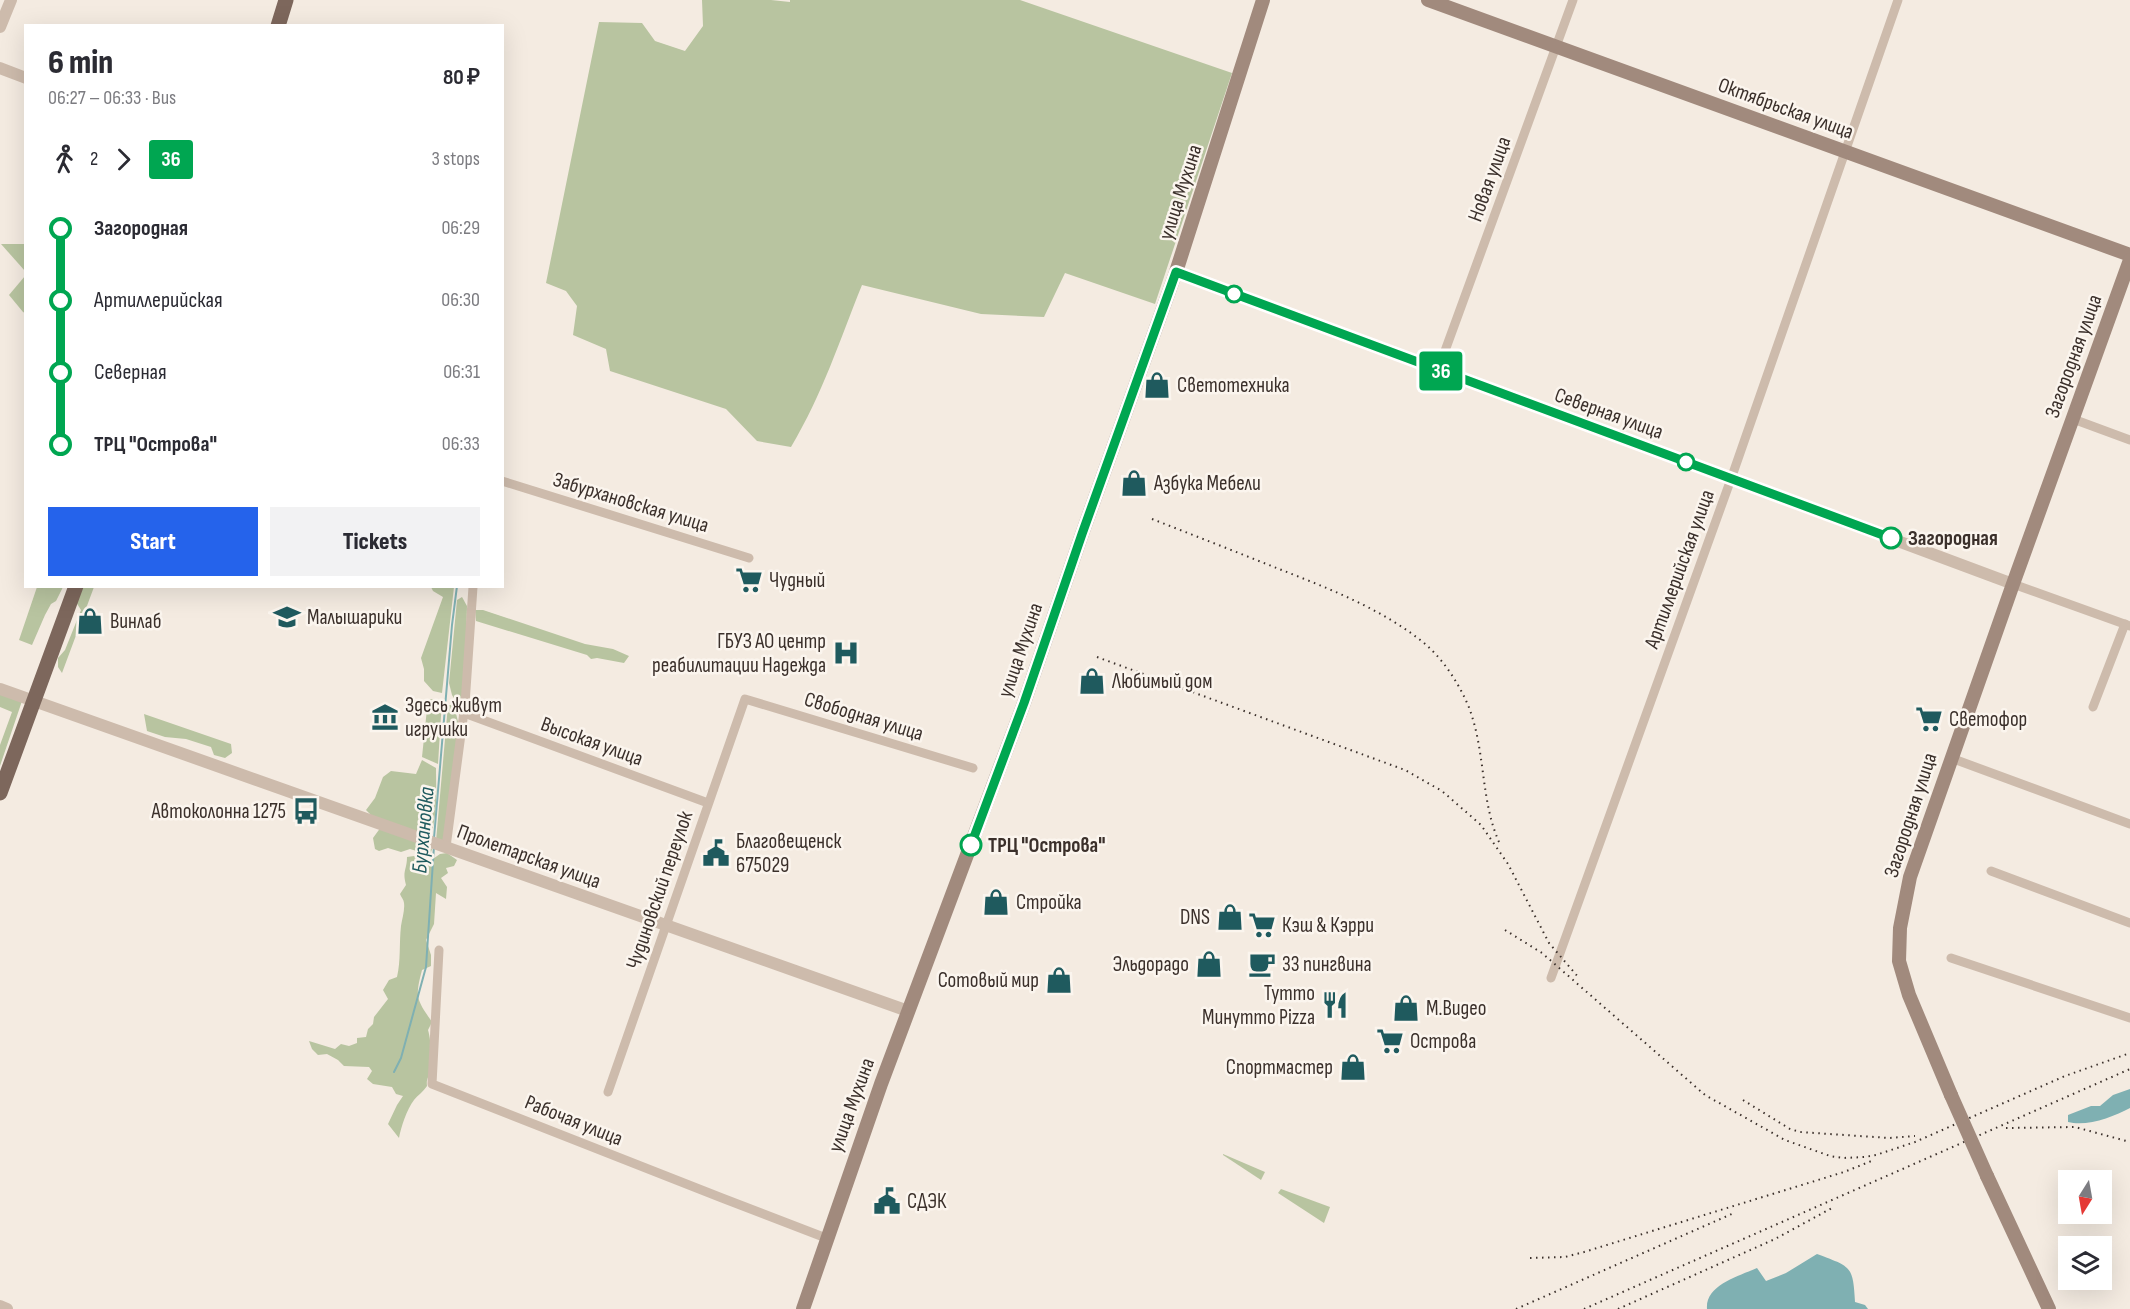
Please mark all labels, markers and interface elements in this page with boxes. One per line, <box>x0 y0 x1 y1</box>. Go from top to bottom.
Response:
text: 6 min <box>48 43 113 83</box>
text: 80 ₽ <box>443 64 480 91</box>
street label: Октябрьская улица <box>1715 72 1857 145</box>
text: 06:27 – 06:33 · Bus <box>48 86 176 110</box>
street label: Новая улица <box>1463 133 1516 225</box>
street label: улица Мухина <box>1153 142 1208 243</box>
icon: walk <box>48 143 81 176</box>
icon: forward <box>107 143 140 176</box>
text: 2 <box>90 147 98 171</box>
text: 36 <box>161 147 181 172</box>
text: 3 stops <box>432 147 480 171</box>
text: Загородная <box>94 215 188 242</box>
text: 06:29 <box>441 216 480 240</box>
unlabelled marker <box>1225 285 1243 303</box>
text: Артиллерийская <box>94 287 223 314</box>
text: 06:30 <box>441 288 480 312</box>
street label: Загородная улица <box>2040 291 2107 421</box>
line badge: 36 <box>1414 352 1468 391</box>
text: Северная <box>94 359 167 386</box>
text: 36 <box>1431 359 1451 384</box>
text: 06:31 <box>443 360 480 384</box>
shop icon: Светотехника <box>1142 370 1172 400</box>
place label: Светотехника <box>1177 373 1290 398</box>
street label: Северная улица <box>1551 382 1667 445</box>
text: ТРЦ "Острова" <box>94 431 217 458</box>
text: 06:33 <box>442 432 480 456</box>
unlabelled marker <box>1677 453 1695 471</box>
street label: Забурхановская улица <box>550 467 712 538</box>
shop icon: Азбука Мебели <box>1119 468 1149 498</box>
place label: Азбука Мебели <box>1153 471 1261 496</box>
street label: Артиллерийская улица <box>1639 486 1720 653</box>
button: Start <box>48 507 258 576</box>
button: Tickets <box>270 507 480 576</box>
place label: Загородная <box>1908 526 1998 551</box>
marker: Загородная <box>1880 527 1902 549</box>
supermarket icon: Чудный <box>734 565 764 595</box>
place label: Чудный <box>769 568 825 593</box>
street label: улица Мухина <box>993 600 1048 701</box>
school or university icon: Малышарики <box>272 602 302 632</box>
place label: Малышарики <box>307 605 402 630</box>
shop icon: Винлаб <box>75 606 105 636</box>
place label: Винлаб <box>110 609 161 634</box>
place label: ГБУЗ АО центр реабилитации Надежда <box>652 629 826 678</box>
hospital icon: ГБУЗ АО центр реабилитации Надежда <box>831 638 861 668</box>
shop icon: Любимый дом <box>1077 666 1107 696</box>
place label: Любимый дом <box>1111 669 1212 694</box>
street label: Свободная улица <box>801 687 926 746</box>
place label: Здесь живут игрушки <box>405 693 502 742</box>
museum icon: Здесь живут игрушки <box>370 702 400 732</box>
supermarket icon: Светофор <box>1914 704 1944 734</box>
place label: Светофор <box>1949 707 2027 732</box>
street label: Высокая улица <box>537 711 646 771</box>
street label: Загородная улица <box>1879 750 1942 881</box>
water label: Бурхановка <box>406 786 441 874</box>
bus stop icon: Автоколонна 1275 <box>291 796 321 826</box>
place label: Автоколонна 1275 <box>151 799 286 824</box>
street label: Чудиновский переулок <box>621 808 698 973</box>
street label: Пролетарская улица <box>454 819 604 894</box>
place label: Благовещенск 675029 <box>736 829 842 878</box>
place label: ТРЦ "Острова" <box>988 833 1105 858</box>
marker: ТРЦ "Острова" <box>960 834 982 856</box>
public building icon: Благовещенск 675029 <box>701 838 731 868</box>
shop icon: Стройка <box>981 887 1011 917</box>
place label: Стройка <box>1016 890 1082 915</box>
shop icon: DNS <box>1215 902 1245 932</box>
place label: DNS <box>1180 905 1210 930</box>
supermarket icon: Кэш & Кэрри <box>1247 910 1277 940</box>
place label: Кэш & Кэрри <box>1282 913 1374 938</box>
shop icon: Эльдорадо <box>1194 949 1224 979</box>
cafe icon: 33 пингвина <box>1247 949 1277 979</box>
place label: Эльдорадо <box>1112 952 1189 977</box>
place label: 33 пингвина <box>1282 952 1372 977</box>
shop icon: Сотовый мир <box>1044 965 1074 995</box>
place label: Сотовый мир <box>938 968 1039 993</box>
place label: Тутто Минутто Pizza <box>1202 981 1315 1030</box>
restaurant icon: Тутто Минутто Pizza <box>1320 990 1350 1020</box>
shop icon: М.Видео <box>1391 993 1421 1023</box>
place label: М.Видео <box>1426 996 1486 1021</box>
supermarket icon: Острова <box>1375 1026 1405 1056</box>
place label: Острова <box>1410 1029 1476 1054</box>
shop icon: Спортмастер <box>1338 1052 1368 1082</box>
street label: улица Мухина <box>823 1055 880 1156</box>
place label: Спортмастер <box>1226 1055 1333 1080</box>
street label: Рабочая улица <box>521 1090 626 1151</box>
north arrow <box>2058 1170 2112 1224</box>
map controls <box>2058 1170 2112 1290</box>
public building icon: СДЭК <box>872 1186 902 1216</box>
place label: СДЭК <box>907 1189 947 1214</box>
button: layers <box>2058 1236 2112 1290</box>

